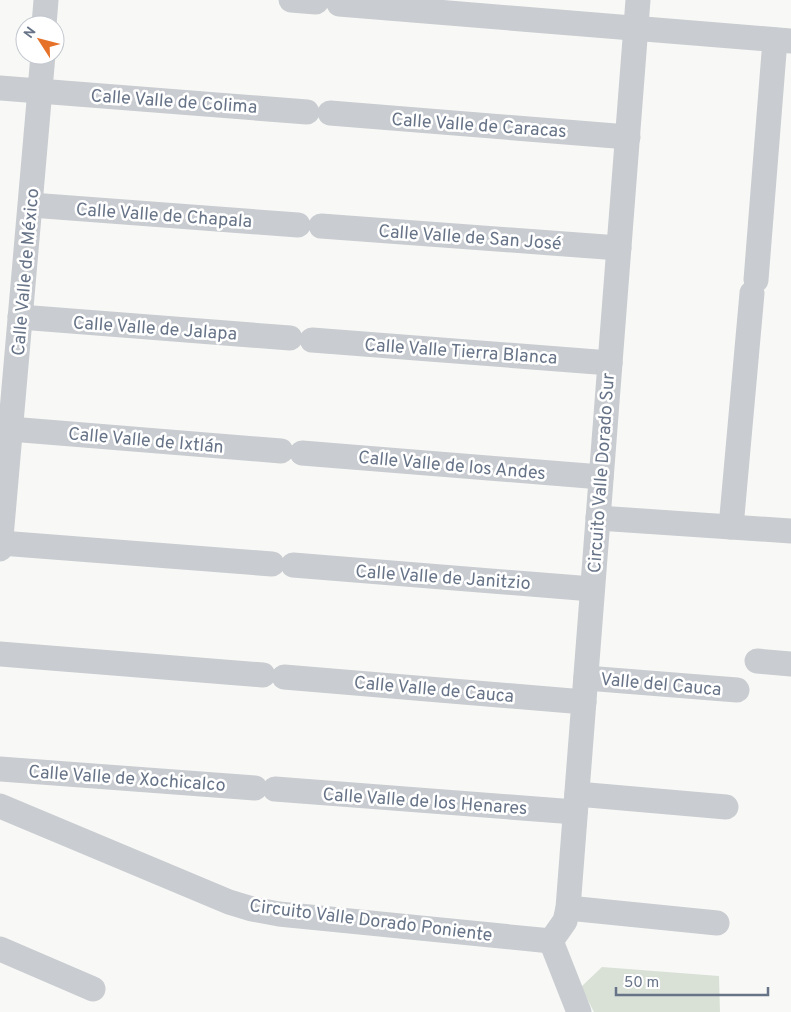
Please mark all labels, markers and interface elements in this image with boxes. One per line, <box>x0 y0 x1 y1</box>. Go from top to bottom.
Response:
north arrow <box>15 15 65 65</box>
text: N <box>21 24 41 42</box>
street label: Calle Valle de Colima <box>90 85 258 120</box>
street label: Calle Valle de Caracas <box>391 109 567 144</box>
street label: Calle Valle de México <box>8 187 45 357</box>
street label: Calle Valle de Chapala <box>75 199 253 234</box>
street label: Calle Valle de San José <box>378 221 562 256</box>
street label: Calle Valle de Jalapa <box>72 312 238 347</box>
street label: Calle Valle Tierra Blanca <box>364 334 558 371</box>
street label: Circuito Valle Dorado Sur <box>584 372 621 574</box>
street label: Calle Valle de Ixtlán <box>67 423 225 460</box>
street label: Calle Valle de los Andes <box>357 447 547 486</box>
street label: Calle Valle de Janitzio <box>354 561 531 596</box>
street label: Valle del Cauca <box>599 669 722 702</box>
street label: Calle Valle de Cauca <box>353 672 515 709</box>
street label: Calle Valle de Xochicalco <box>28 761 226 798</box>
street label: Calle Valle de los Henares <box>322 784 528 821</box>
street label: Circuito Valle Dorado Poniente <box>248 895 494 948</box>
scale bar <box>616 964 768 996</box>
text: 50 m <box>624 974 659 993</box>

